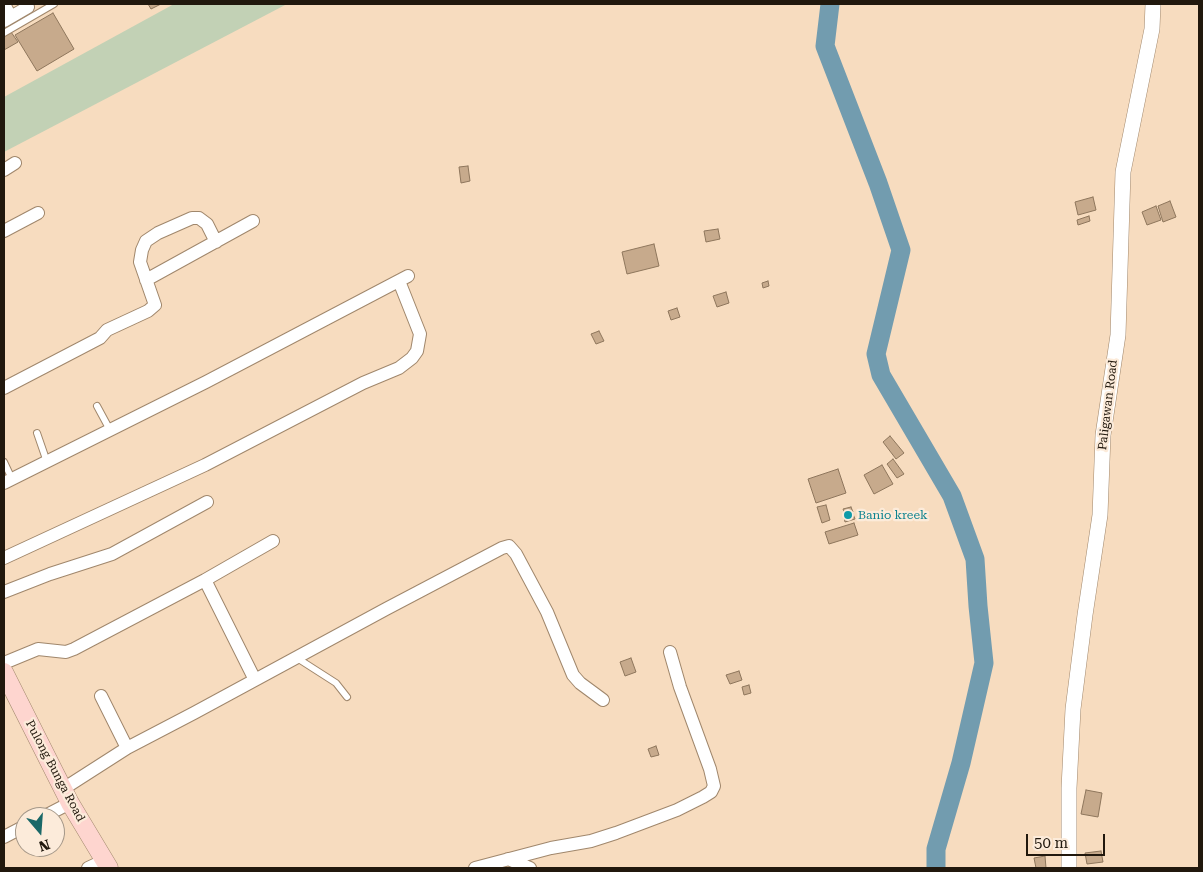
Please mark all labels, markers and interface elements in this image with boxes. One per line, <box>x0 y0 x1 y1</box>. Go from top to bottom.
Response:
street label: Paligawan Road <box>1095 359 1121 451</box>
place label: Banio kreek <box>858 508 928 522</box>
marker: Banio kreek <box>842 509 854 521</box>
street label: Pulong Bunga Road <box>22 718 88 824</box>
north arrow <box>15 807 65 857</box>
scale bar <box>1028 824 1107 856</box>
text: 50 m <box>1034 834 1068 852</box>
text: N <box>37 836 52 855</box>

